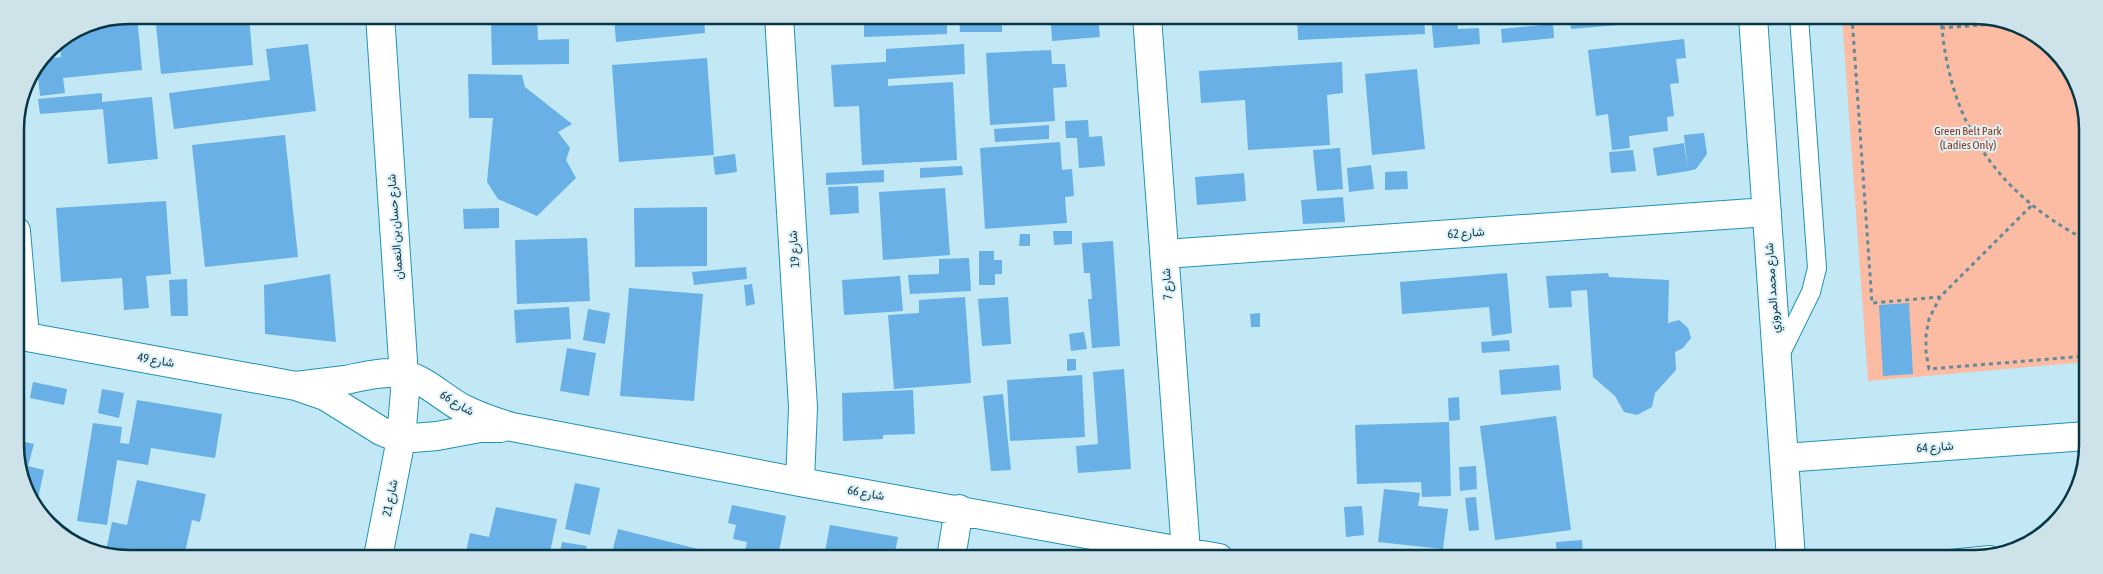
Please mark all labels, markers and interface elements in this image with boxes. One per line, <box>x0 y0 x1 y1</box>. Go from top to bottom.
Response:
park label: Green Belt Park (Ladies Only) <box>1934 124 2003 152</box>
street label: شارع حسان بن النعمان <box>384 174 408 280</box>
street label: شارع 62 <box>1447 225 1485 243</box>
street label: شارع 19 <box>786 230 804 268</box>
street label: شارع محمد المروزي <box>1762 242 1785 334</box>
street label: شارع 7 <box>1159 268 1177 300</box>
street label: شارع 49 <box>136 350 175 372</box>
street label: شارع 66 <box>436 387 476 420</box>
street label: شارع 64 <box>1916 439 1954 457</box>
street label: شارع 21 <box>380 478 402 518</box>
street label: شارع 66 <box>846 483 885 505</box>

